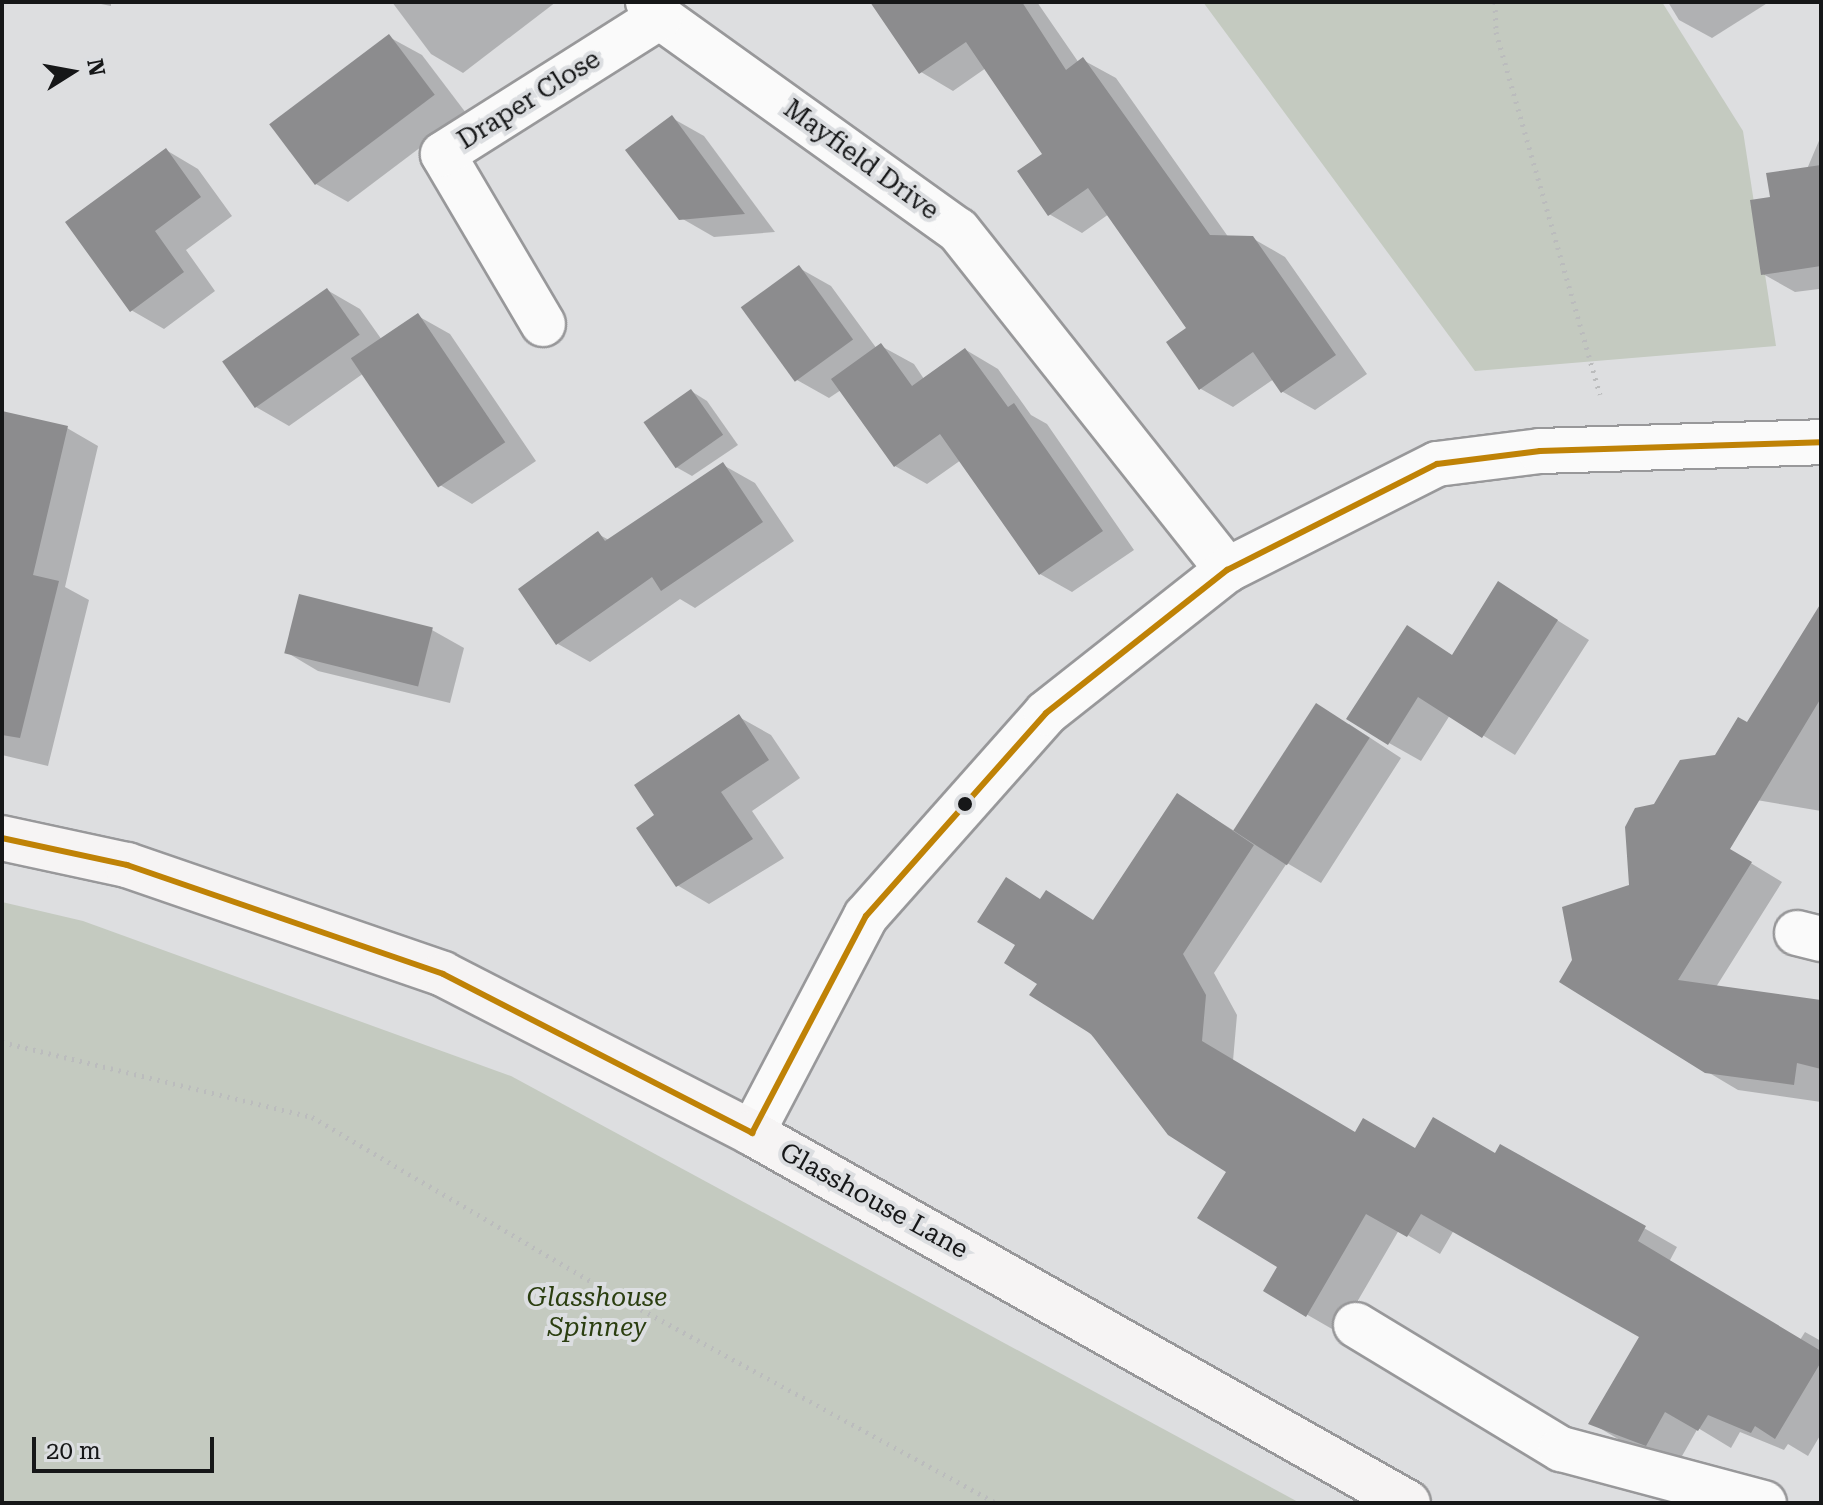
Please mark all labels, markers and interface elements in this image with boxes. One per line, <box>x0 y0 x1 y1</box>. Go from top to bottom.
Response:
north arrow <box>32 32 112 112</box>
street label: Draper Close <box>452 44 606 156</box>
text: N <box>82 57 110 78</box>
street label: Mayfield Drive <box>777 93 945 227</box>
unlabelled marker <box>957 796 973 812</box>
street label: Glasshouse Lane <box>774 1136 974 1266</box>
park label: Glasshouse Spinney <box>527 1282 667 1344</box>
scale bar <box>36 1421 218 1471</box>
text: 20 m <box>46 1437 101 1465</box>

